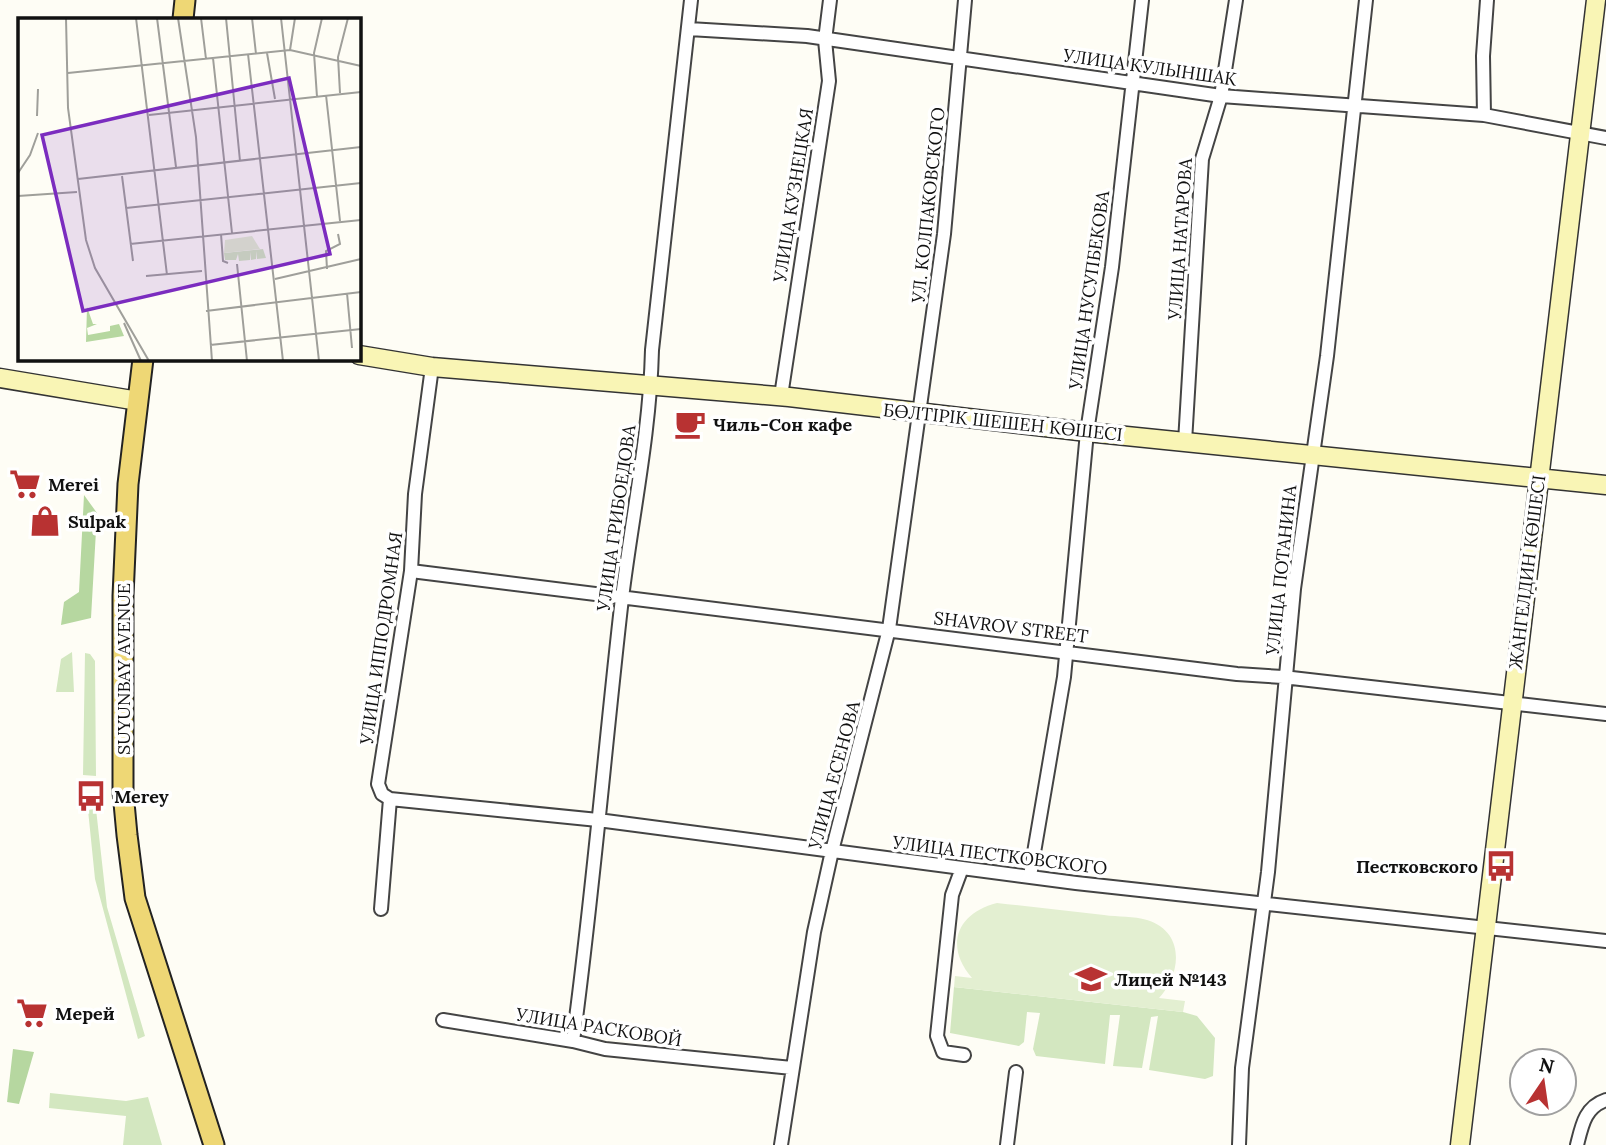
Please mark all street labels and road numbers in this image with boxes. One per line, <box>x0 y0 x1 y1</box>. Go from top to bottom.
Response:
street label: УЛИЦА КУЛЫНШАК <box>1061 43 1239 91</box>
street label: УЛИЦА КУЗНЕЦКАЯ <box>768 106 818 285</box>
street label: УЛ. KОЛПАКОВСКОГО <box>906 106 950 305</box>
street label: УЛИЦА НАТАРОВА <box>1163 157 1197 322</box>
street label: УЛИЦА НУСУПБЕКОВА <box>1064 188 1114 392</box>
street label: БӨЛТІРІК ШЕШЕН КӨШЕСІ <box>882 398 1124 446</box>
street label: УЛИЦА ГРИБОЕДОВА <box>591 423 641 614</box>
street label: ЖАНГЕЛДИН КӨШЕСІ <box>1504 474 1550 670</box>
street label: УЛИЦА ПОТАНИНА <box>1261 483 1301 657</box>
street label: УЛИЦА ИППОДРОМНАЯ <box>355 530 407 747</box>
street label: SUYUNBAY AVENUE <box>112 583 135 755</box>
street label: SHAVROV STREET <box>932 606 1090 648</box>
street label: УЛИЦА ЕСЕНОВА <box>803 698 865 853</box>
street label: УЛИЦА ПЕСТКОВСКОГО <box>890 830 1109 880</box>
street label: УЛИЦА РАСКОВОЙ <box>513 1002 684 1051</box>

